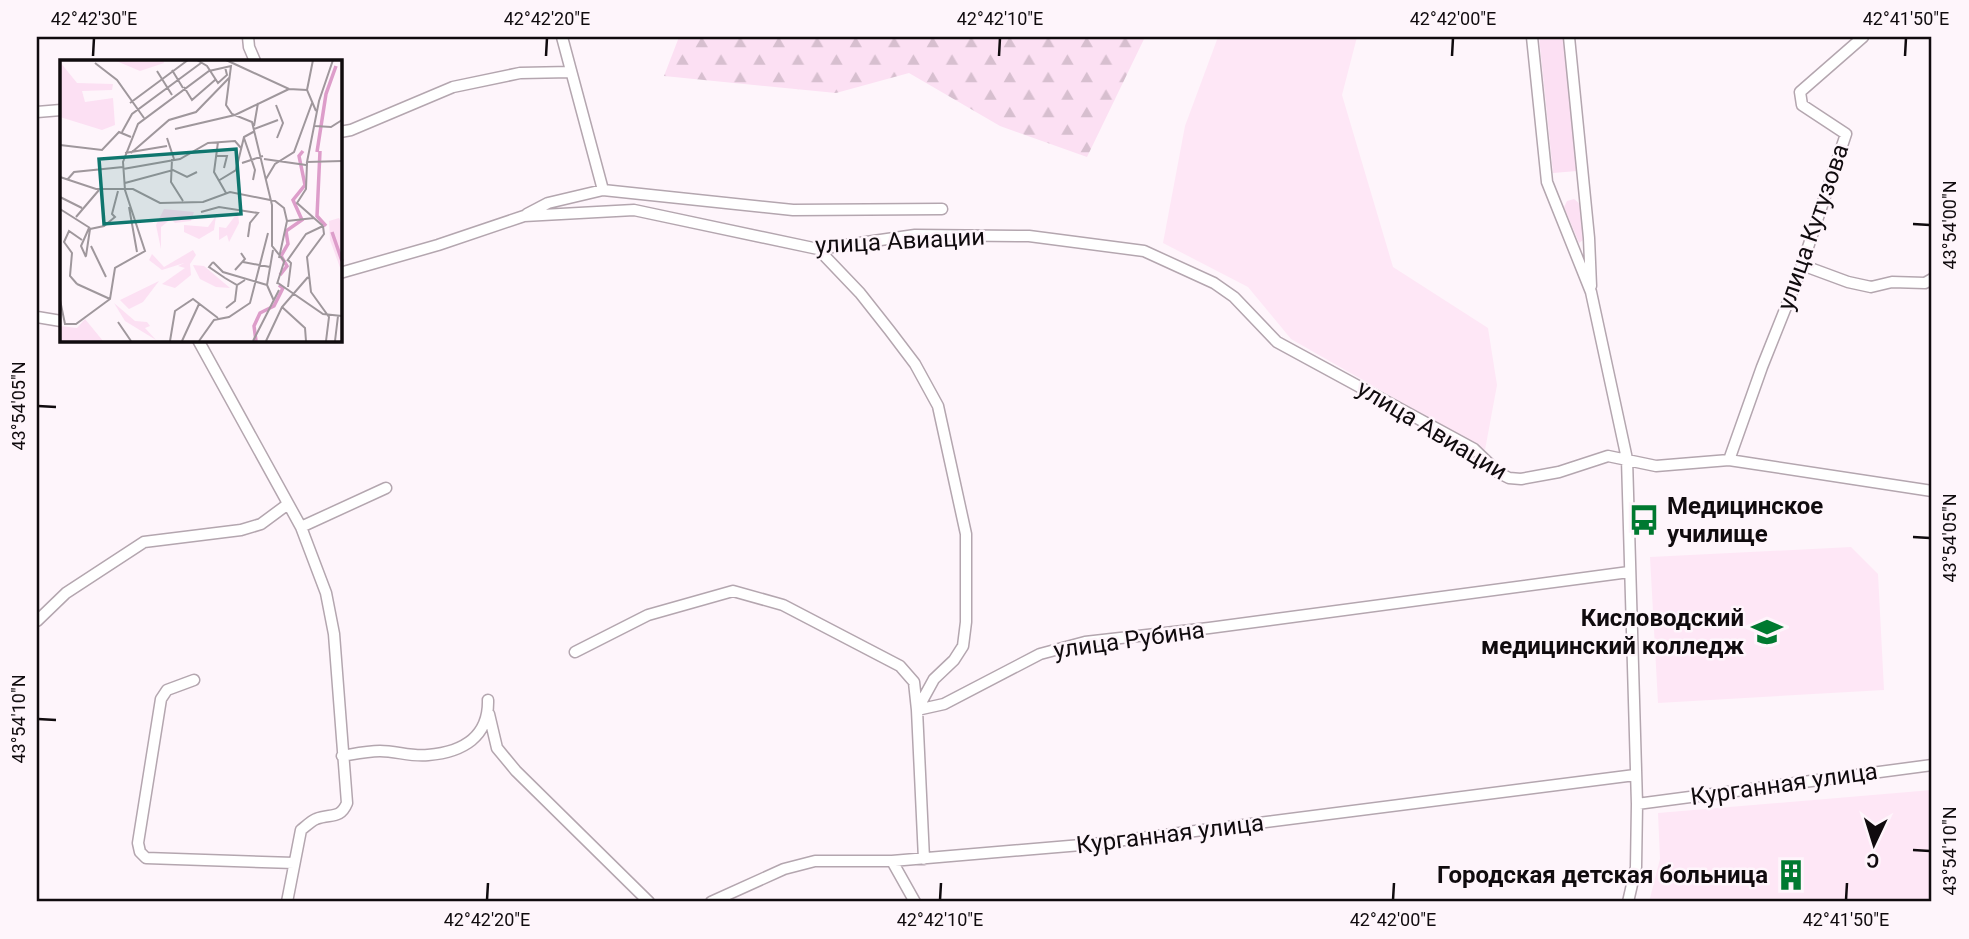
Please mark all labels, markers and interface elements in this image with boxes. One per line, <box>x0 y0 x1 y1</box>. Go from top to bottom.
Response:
text: 42°42'30"E <box>51 8 137 29</box>
text: 42°42'20"E <box>504 8 590 29</box>
text: 42°42'10"E <box>957 8 1043 29</box>
text: 42°42'00"E <box>1410 8 1496 29</box>
text: 42°41'50"E <box>1863 8 1949 29</box>
inset map <box>60 60 341 341</box>
street label: улица Кутузова <box>1771 140 1855 314</box>
text: 43°54'00"N <box>1939 180 1960 270</box>
street label: улица Авиации <box>814 223 986 259</box>
text: 43°54'05"N <box>8 361 29 451</box>
street label: улица Авиации <box>1352 374 1512 486</box>
place label: Медицинское училище <box>1667 492 1823 548</box>
text: 43°54'05"N <box>1939 493 1960 583</box>
bus stop icon: Медицинское училище <box>1627 503 1661 537</box>
place label: Кисловодский медицинский колледж <box>1481 604 1744 660</box>
school or university icon: Кисловодский медицинский колледж <box>1750 615 1784 649</box>
street label: улица Рубина <box>1052 616 1206 664</box>
text: 43°54'10"N <box>8 674 29 764</box>
street label: Курганная улица <box>1689 757 1879 811</box>
text: 43°54'10"N <box>1939 806 1960 896</box>
street label: Курганная улица <box>1075 809 1265 859</box>
north arrow <box>1840 810 1910 880</box>
text: С <box>1866 849 1880 872</box>
building icon: Городская детская больница <box>1774 858 1808 892</box>
place label: Городская детская больница <box>1437 861 1768 889</box>
text: 42°42'20"E <box>444 909 530 930</box>
text: 42°42'10"E <box>897 909 983 930</box>
text: 42°42'00"E <box>1350 909 1436 930</box>
text: 42°41'50"E <box>1803 909 1889 930</box>

